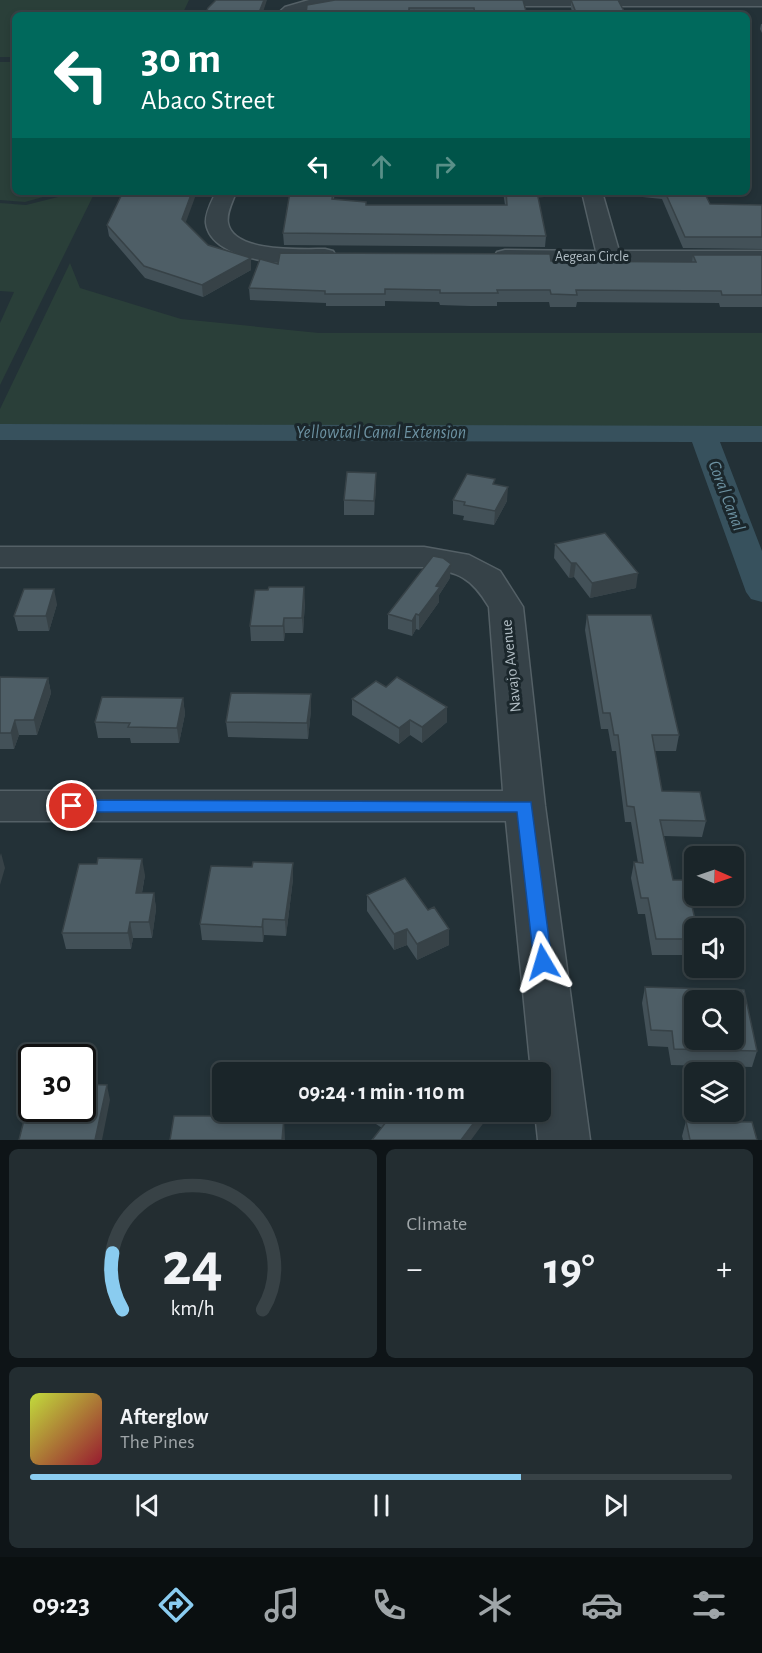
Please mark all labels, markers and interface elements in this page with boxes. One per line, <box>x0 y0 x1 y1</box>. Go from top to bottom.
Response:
icon: left <box>42 36 120 114</box>
text: 30 m <box>141 38 221 80</box>
text: Abaco Street <box>141 87 275 114</box>
icon: left <box>302 150 335 183</box>
icon: ahead <box>365 150 398 183</box>
icon: right <box>428 150 461 183</box>
street label: Aegean Circle <box>555 250 629 264</box>
water label: Yellowtail Canal Extension <box>296 424 466 442</box>
water label: Coral Canal <box>704 458 748 534</box>
street label: Navajo Avenue <box>498 619 525 713</box>
pin <box>46 780 97 831</box>
icon: arrive <box>55 789 88 822</box>
north arrow <box>684 846 744 906</box>
map controls <box>684 846 744 1122</box>
button: sound <box>684 918 744 978</box>
position arrow <box>511 930 575 994</box>
button: search <box>684 990 744 1050</box>
speed limit sign: 30 <box>18 1044 96 1122</box>
button: layers <box>684 1062 744 1122</box>
text: 09:24 · 1 min · 110 m <box>298 1081 465 1103</box>
text: Climate <box>407 1214 467 1234</box>
text: 24 <box>162 1234 223 1296</box>
text: 19° <box>544 1247 595 1292</box>
text: − <box>407 1253 422 1286</box>
text: + <box>716 1253 732 1286</box>
text: km/h <box>171 1299 215 1320</box>
text: Afterglow <box>120 1406 208 1428</box>
text: The Pines <box>120 1432 195 1452</box>
icon: previous <box>131 1489 164 1522</box>
icon: pause <box>365 1489 398 1522</box>
icon: next <box>599 1489 632 1522</box>
icon: directions <box>155 1584 197 1626</box>
icon: music <box>261 1584 303 1626</box>
icon: phone <box>368 1584 410 1626</box>
icon: climate <box>474 1584 516 1626</box>
icon: car <box>581 1584 623 1626</box>
icon: filters <box>688 1584 730 1626</box>
text: 09:23 <box>32 1591 90 1618</box>

